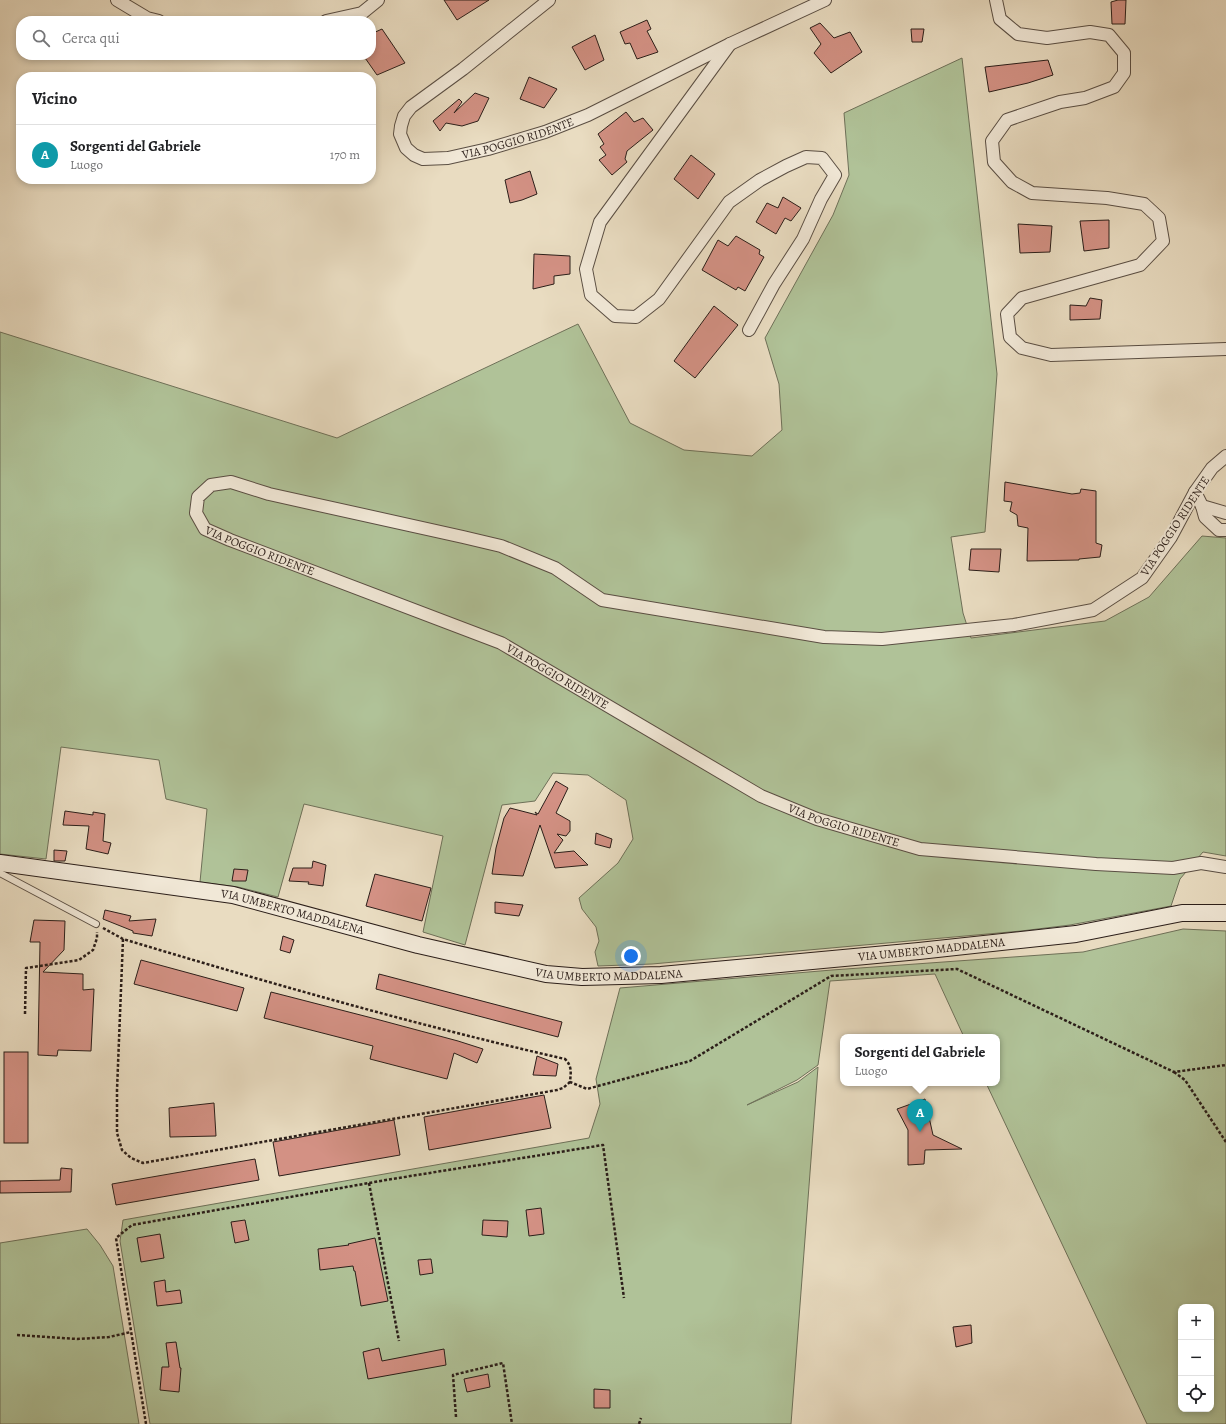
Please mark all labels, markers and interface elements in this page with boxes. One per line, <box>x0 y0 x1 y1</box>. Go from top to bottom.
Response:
search box <box>16 16 376 60</box>
icon: search <box>30 27 52 49</box>
text: Cerca qui <box>62 28 120 48</box>
text: Vicino <box>32 87 77 110</box>
street label: VIA POGGIO RIDENTE <box>459 113 576 163</box>
text: Sorgenti del Gabriele <box>70 136 201 156</box>
text: A <box>41 146 49 163</box>
text: 170 m <box>330 146 360 163</box>
text: Luogo <box>70 156 103 173</box>
street label: VIA POGGIO RIDENTE <box>1136 473 1213 580</box>
street label: VIA POGGIO RIDENTE <box>202 522 317 579</box>
street label: VIA POGGIO RIDENTE <box>503 639 612 713</box>
street label: VIA POGGIO RIDENTE <box>785 800 901 851</box>
street label: VIA UMBERTO MADDALENA <box>219 885 367 938</box>
street label: VIA UMBERTO MADDALENA <box>856 934 1007 965</box>
your location <box>621 946 641 966</box>
street label: VIA UMBERTO MADDALENA <box>533 964 684 985</box>
popup <box>840 1034 1000 1086</box>
text: Sorgenti del Gabriele <box>854 1042 986 1062</box>
text: Luogo <box>854 1062 888 1079</box>
pin: A <box>907 1099 933 1132</box>
map controls <box>1178 1304 1214 1412</box>
button: + <box>1178 1304 1214 1340</box>
button: − <box>1178 1340 1214 1376</box>
button: locate <box>1178 1376 1214 1412</box>

